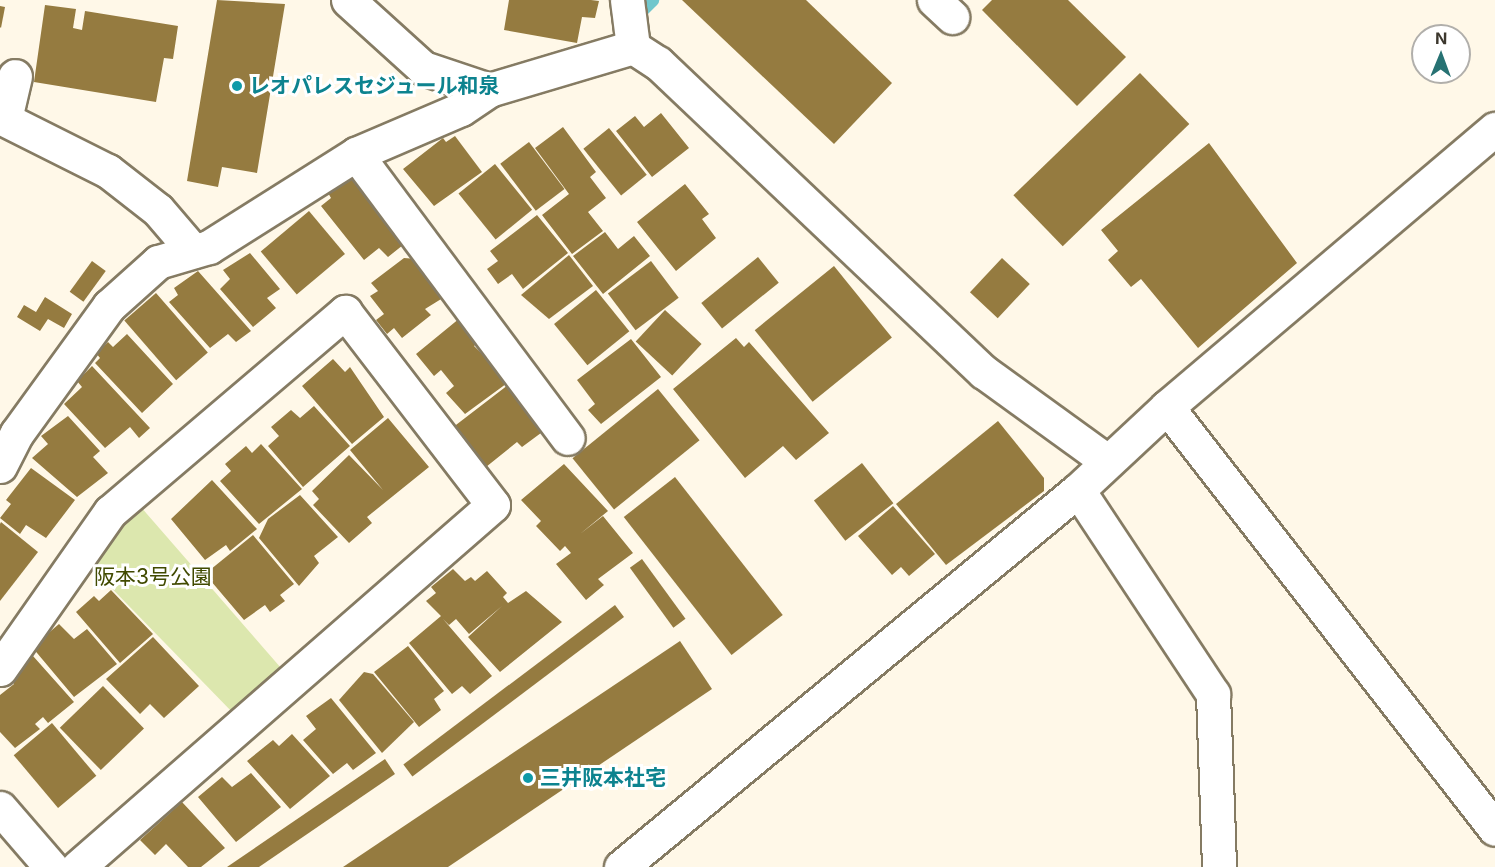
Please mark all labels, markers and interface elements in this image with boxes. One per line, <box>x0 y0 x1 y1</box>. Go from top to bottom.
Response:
north arrow <box>1411 24 1471 84</box>
text: N <box>1435 28 1448 48</box>
place label: レオパレスセジュール和泉 <box>249 73 501 99</box>
marker: レオパレスセジュール和泉 <box>230 79 244 93</box>
park label: 阪本3号公園 <box>94 564 212 590</box>
place label: 三井阪本社宅 <box>540 765 666 791</box>
marker: 三井阪本社宅 <box>521 771 535 785</box>

